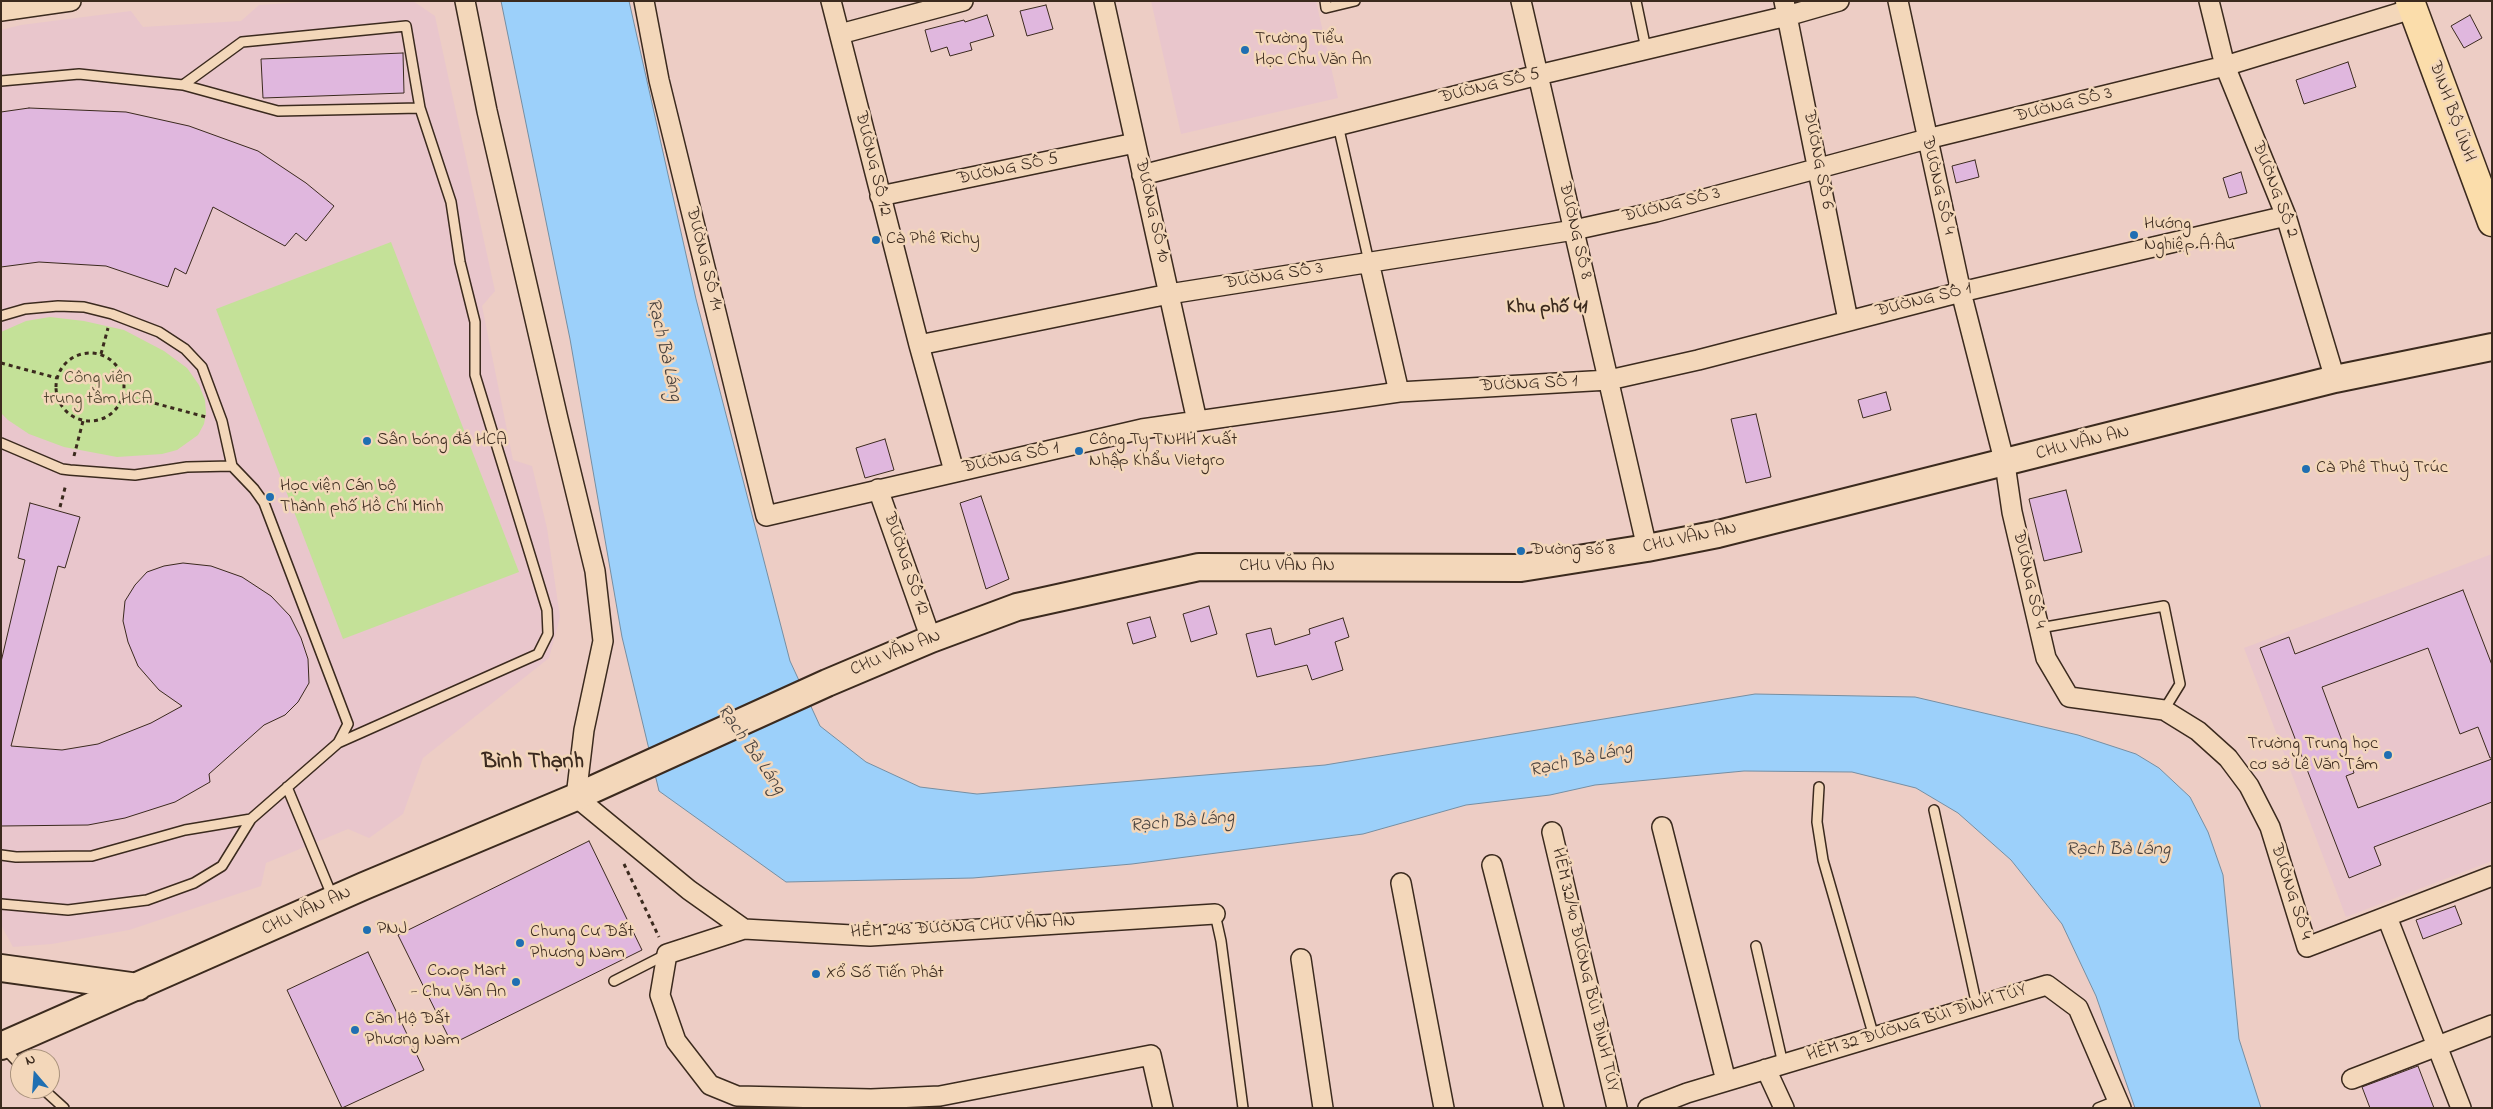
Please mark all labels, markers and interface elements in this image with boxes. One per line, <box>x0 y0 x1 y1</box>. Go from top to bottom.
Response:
place label: Trường Tiểu Học Chu Văn An <box>1255 29 1371 72</box>
marker: Trường Tiểu Học Chu Văn An <box>1239 44 1251 56</box>
street label: ĐINH BỘ LĨNH <box>2423 59 2479 165</box>
street label: ĐƯỜNG SỐ 5 <box>1438 64 1542 110</box>
street label: ĐƯỜNG SỐ 3 <box>2013 83 2115 129</box>
street label: ĐƯỜNG SỐ 6 <box>1797 109 1837 211</box>
street label: ĐƯỜNG SỐ 12 <box>849 110 895 218</box>
street label: ĐƯỜNG SỐ 4 <box>1915 135 1959 237</box>
street label: ĐƯỜNG SỐ 2 <box>2246 139 2302 241</box>
street label: ĐƯỜNG SỐ 5 <box>956 149 1060 191</box>
street label: ĐƯỜNG SỐ 10 <box>1129 157 1173 265</box>
street label: ĐƯỜNG SỐ 8 <box>1552 180 1596 282</box>
street label: ĐƯỜNG SỐ 3 <box>1621 183 1723 229</box>
street label: ĐƯỜNG SỐ 14 <box>680 205 726 313</box>
place label: Hướng Nghiệp Á Âu <box>2144 214 2235 256</box>
place label: Cà Phê Richy <box>886 229 980 251</box>
marker: Hướng Nghiệp Á Âu <box>2128 229 2140 241</box>
marker: Cà Phê Richy <box>870 234 882 246</box>
street label: ĐƯỜNG SỐ 3 <box>1223 259 1325 295</box>
street label: ĐƯỜNG SỐ 1 <box>1874 279 1974 323</box>
water label: Rạch Bà Láng <box>640 296 686 404</box>
district label: Khu phố 41 <box>1506 298 1588 320</box>
park label: Công viên trung tâm HCA <box>43 368 153 410</box>
street label: ĐƯỜNG SỐ 1 <box>1480 372 1578 398</box>
street label: CHU VĂN AN <box>2034 422 2132 466</box>
place label: Sân bóng đá HCA <box>377 430 507 452</box>
place label: Công Ty TNHH Xuất Nhập Khẩu Vietgro <box>1089 430 1237 472</box>
marker: Sân bóng đá HCA <box>361 435 373 447</box>
street label: ĐƯỜNG SỐ 1 <box>961 438 1061 480</box>
marker: Công Ty TNHH Xuất Nhập Khẩu Vietgro <box>1073 445 1085 457</box>
place label: Cà Phê Thuỷ Trúc <box>2316 458 2448 480</box>
marker: Cà Phê Thuỷ Trúc <box>2300 463 2312 475</box>
place label: Học viện Cán bộ Thành phố Hồ Chí Minh <box>280 476 444 518</box>
marker: Học viện Cán bộ Thành phố Hồ Chí Minh <box>264 491 276 503</box>
street label: ĐƯỜNG SỐ 12 <box>877 510 933 618</box>
street label: CHU VĂN AN <box>1641 518 1739 560</box>
street label: ĐƯỜNG SỐ 4 <box>2006 529 2050 631</box>
place label: Đường số 8 <box>1531 540 1615 562</box>
marker: Đường số 8 <box>1515 545 1527 557</box>
street label: CHU VĂN AN <box>1239 556 1335 578</box>
street label: CHU VĂN AN <box>848 626 944 682</box>
water label: Rạch Bà Láng <box>711 701 789 799</box>
place label: Trường Trung học cơ sở Lê Văn Tám <box>2248 734 2378 776</box>
water label: Rạch Bà Láng <box>1527 738 1635 784</box>
marker: Trường Trung học cơ sở Lê Văn Tám <box>2382 749 2394 761</box>
district label: Bình Thạnh <box>482 750 584 776</box>
water label: Rạch Bà Láng <box>1129 807 1235 839</box>
water label: Rạch Bà Láng <box>2066 840 2170 862</box>
street label: ĐƯỜNG SỐ 4 <box>2264 841 2316 943</box>
street label: HẺM 32/40 ĐƯỜNG BÙI ĐÌNH TÚY <box>1545 846 1623 1094</box>
street label: CHU VĂN AN <box>259 883 355 941</box>
street label: HẺM 243 ĐƯỜNG CHU VĂN AN <box>850 911 1076 945</box>
place label: PNJ <box>377 919 407 941</box>
place label: Chung Cư Đất Phương Nam <box>530 922 634 964</box>
marker: PNJ <box>361 924 373 936</box>
marker: Chung Cư Đất Phương Nam <box>514 937 526 949</box>
place label: Co.op Mart - Chu Văn An <box>411 961 506 1004</box>
place label: Xổ Số Tiến Phát <box>826 963 944 985</box>
marker: Xổ Số Tiến Phát <box>810 968 822 980</box>
marker: Co.op Mart - Chu Văn An <box>510 976 522 988</box>
street label: HẺM 32 ĐƯỜNG BÙI ĐÌNH TÚY <box>1804 980 2030 1068</box>
place label: Căn Hộ Đất Phương Nam <box>365 1009 460 1052</box>
marker: Căn Hộ Đất Phương Nam <box>349 1024 361 1036</box>
north arrow <box>10 1049 60 1099</box>
text: N <box>23 1049 38 1072</box>

